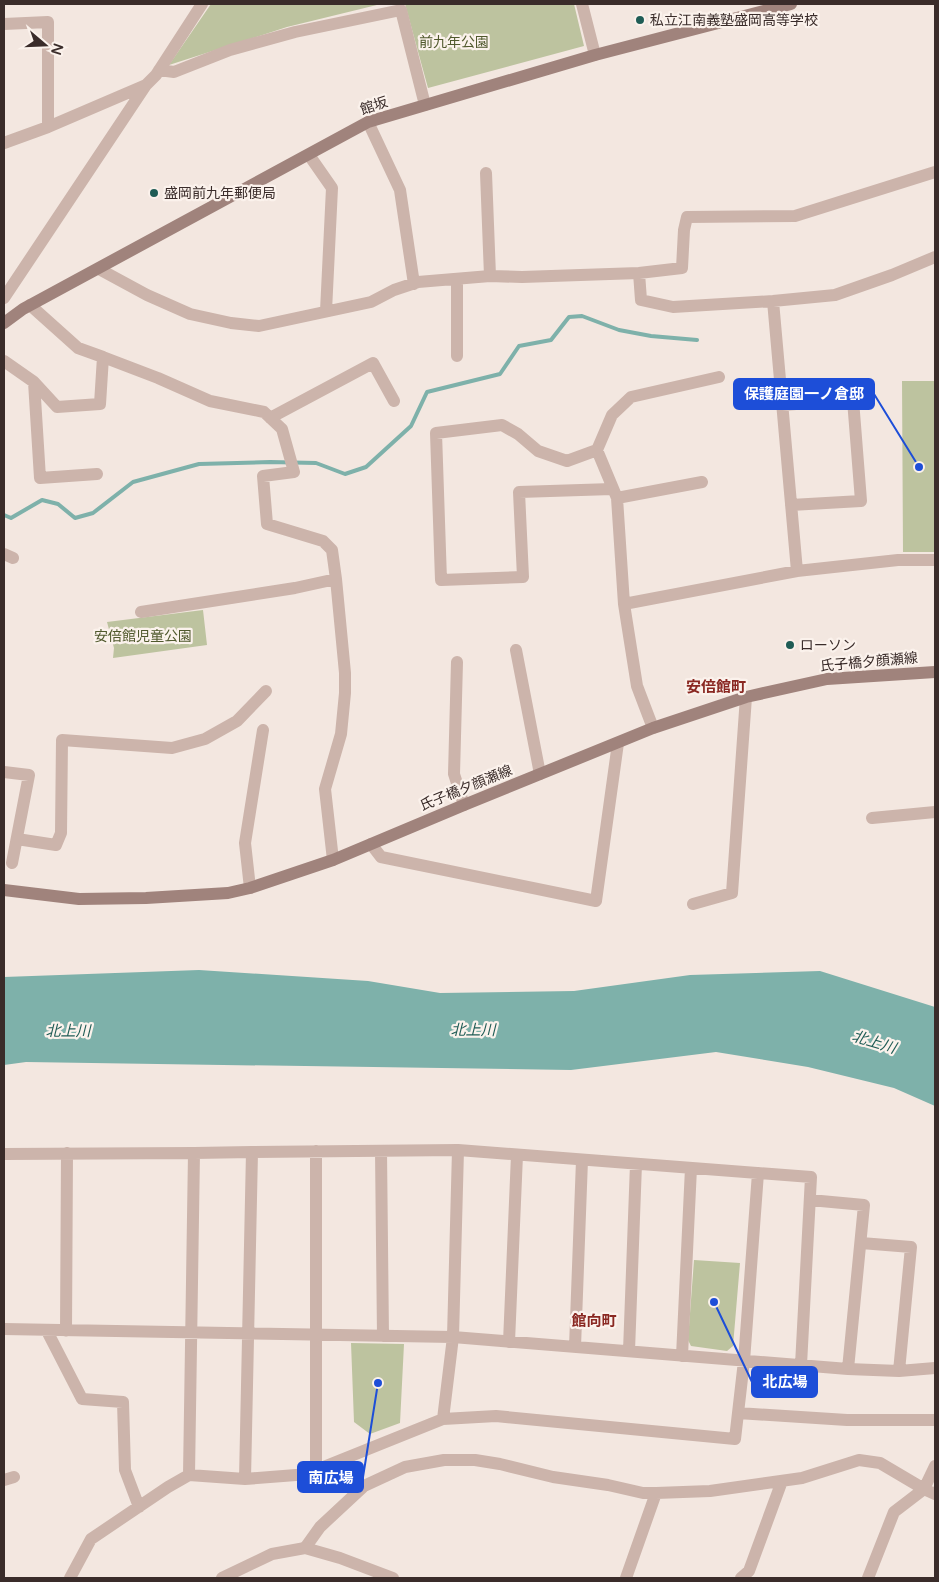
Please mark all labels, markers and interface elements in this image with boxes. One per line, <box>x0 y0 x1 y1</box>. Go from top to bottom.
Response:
place label: 私立江南義塾盛岡高等学校 <box>650 12 818 29</box>
marker: 私立江南義塾盛岡高等学校 <box>634 14 646 26</box>
north arrow <box>20 20 70 70</box>
park label: 前九年公園 <box>419 34 489 51</box>
text: N <box>47 41 67 57</box>
street label: 館坂 <box>358 93 390 119</box>
place label: 盛岡前九年郵便局 <box>164 185 276 202</box>
marker: 盛岡前九年郵便局 <box>148 187 160 199</box>
callout: 保護庭園一ノ倉邸 <box>734 379 874 409</box>
text: 保護庭園一ノ倉邸 <box>744 385 864 403</box>
park label: 安倍館児童公園 <box>94 628 192 645</box>
place label: ローソン <box>800 637 856 654</box>
marker: ローソン <box>784 639 796 651</box>
street label: 氏子橋夕顔瀬線 <box>819 649 919 675</box>
district label: 安倍館町 <box>686 678 746 696</box>
street label: 氏子橋夕顔瀬線 <box>417 762 515 814</box>
water label: 北上川 <box>450 1021 497 1039</box>
water label: 北上川 <box>45 1022 92 1040</box>
water label: 北上川 <box>850 1027 900 1058</box>
district label: 館向町 <box>571 1312 617 1330</box>
callout: 北広場 <box>752 1367 817 1397</box>
text: 北広場 <box>762 1373 808 1391</box>
callout: 南広場 <box>298 1462 363 1492</box>
text: 南広場 <box>308 1469 354 1487</box>

